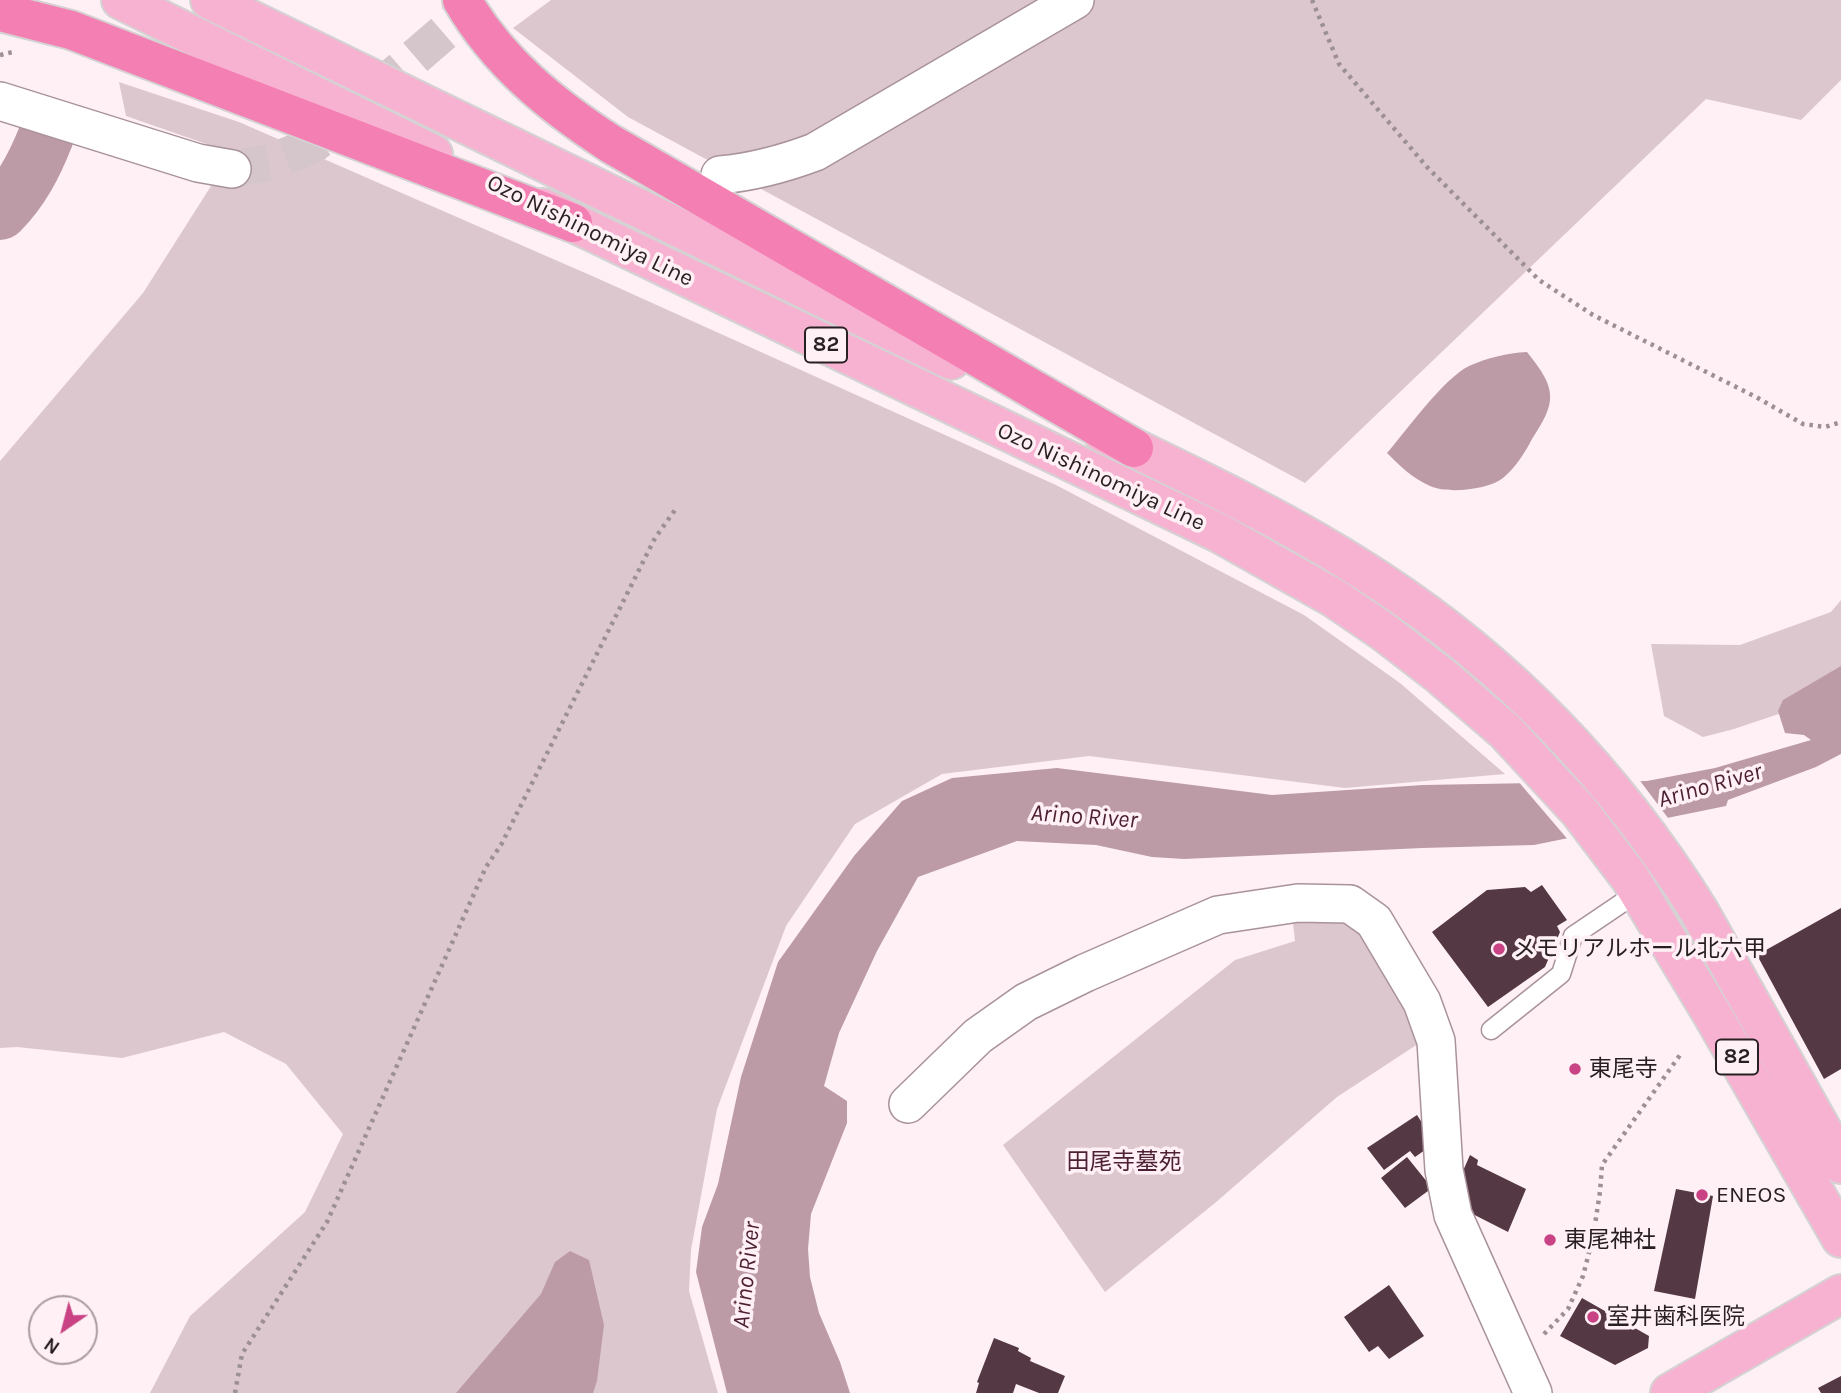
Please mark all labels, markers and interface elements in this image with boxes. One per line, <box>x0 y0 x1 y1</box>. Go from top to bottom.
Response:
street label: Ozo Nishinomiya Line <box>482 169 698 293</box>
road number: 82 <box>805 328 847 362</box>
street label: Ozo Nishinomiya Line <box>993 417 1209 537</box>
water label: Arino River <box>1655 757 1765 815</box>
water label: Arino River <box>1030 799 1138 835</box>
place label: メモリアルホール北六甲 <box>1513 935 1766 963</box>
marker: メモリアルホール北六甲 <box>1491 941 1507 957</box>
road number: 82 <box>1716 1040 1758 1074</box>
place label: 東尾寺 <box>1589 1055 1658 1083</box>
marker: 東尾寺 <box>1567 1061 1583 1077</box>
park label: 田尾寺墓苑 <box>1067 1148 1181 1176</box>
place label: ENEOS <box>1716 1181 1786 1209</box>
marker: ENEOS <box>1694 1187 1710 1203</box>
water label: Arino River <box>727 1220 767 1330</box>
place label: 東尾神社 <box>1564 1226 1656 1254</box>
marker: 東尾神社 <box>1542 1232 1558 1248</box>
north arrow <box>28 1295 98 1365</box>
place label: 室井歯科医院 <box>1607 1303 1745 1331</box>
marker: 室井歯科医院 <box>1585 1309 1601 1325</box>
text: N <box>40 1333 64 1358</box>

